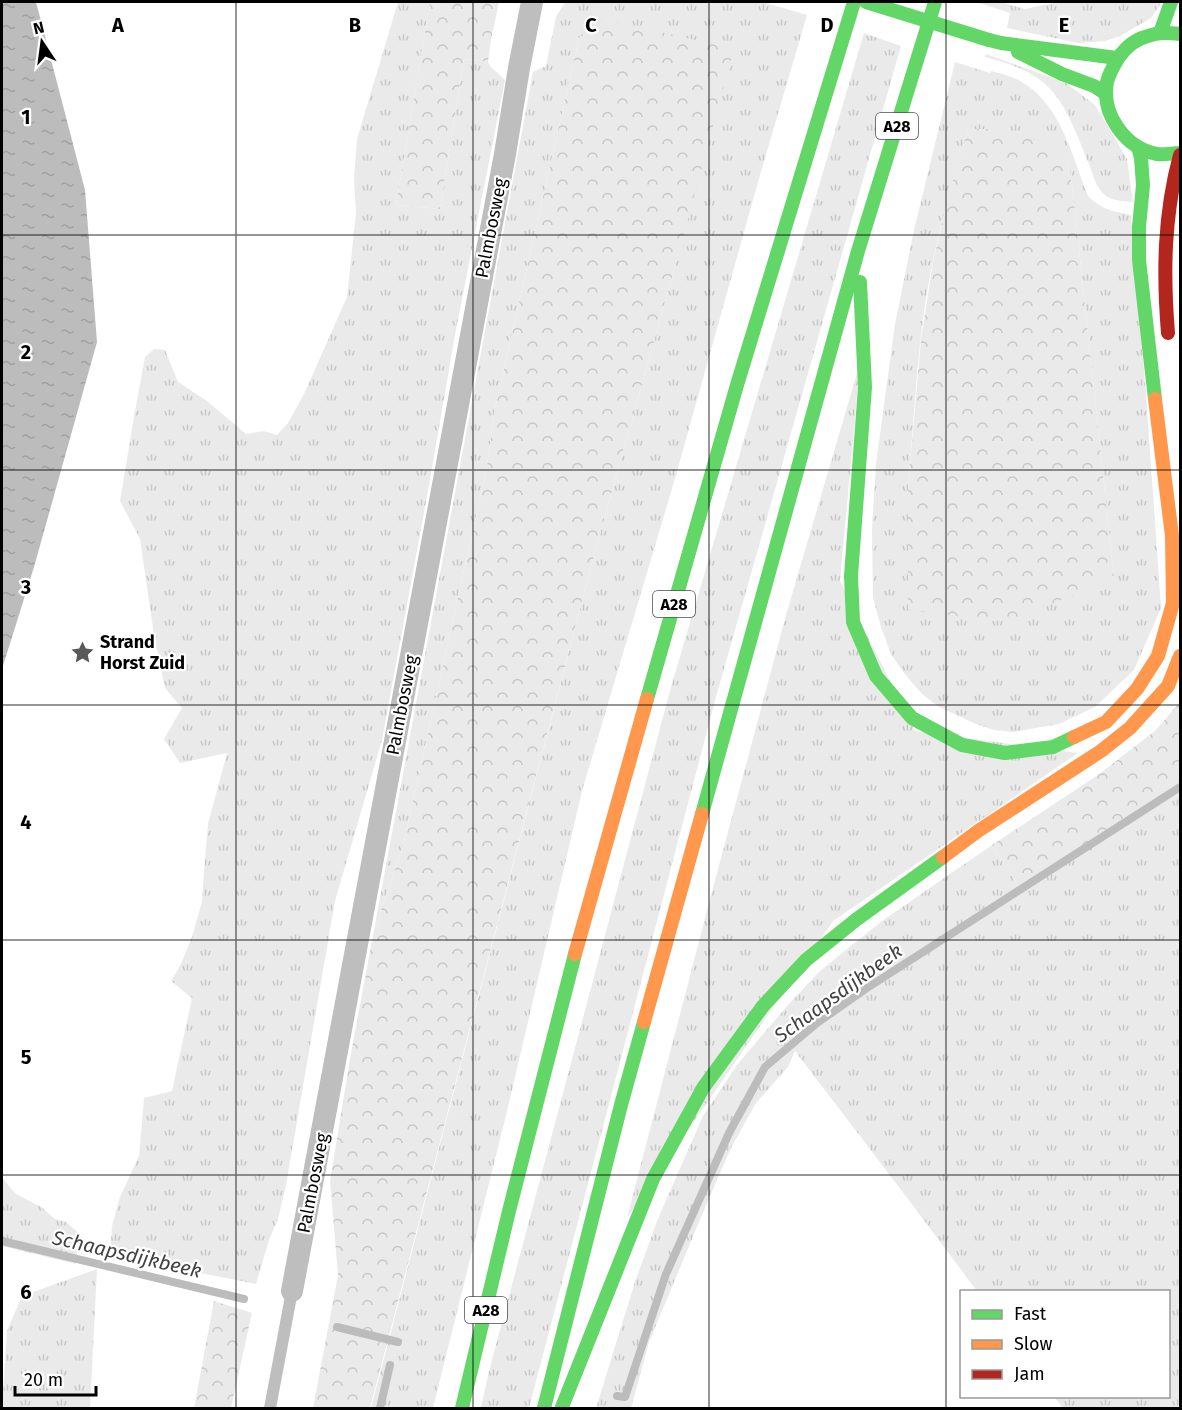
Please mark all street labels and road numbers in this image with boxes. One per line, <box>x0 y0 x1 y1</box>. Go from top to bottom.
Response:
road number: A28 <box>876 113 918 139</box>
street label: Palmbosweg <box>471 176 512 280</box>
road number: A28 <box>653 591 695 617</box>
street label: Palmbosweg <box>382 653 423 757</box>
street label: Palmbosweg <box>293 1131 334 1235</box>
road number: A28 <box>465 1297 507 1323</box>

